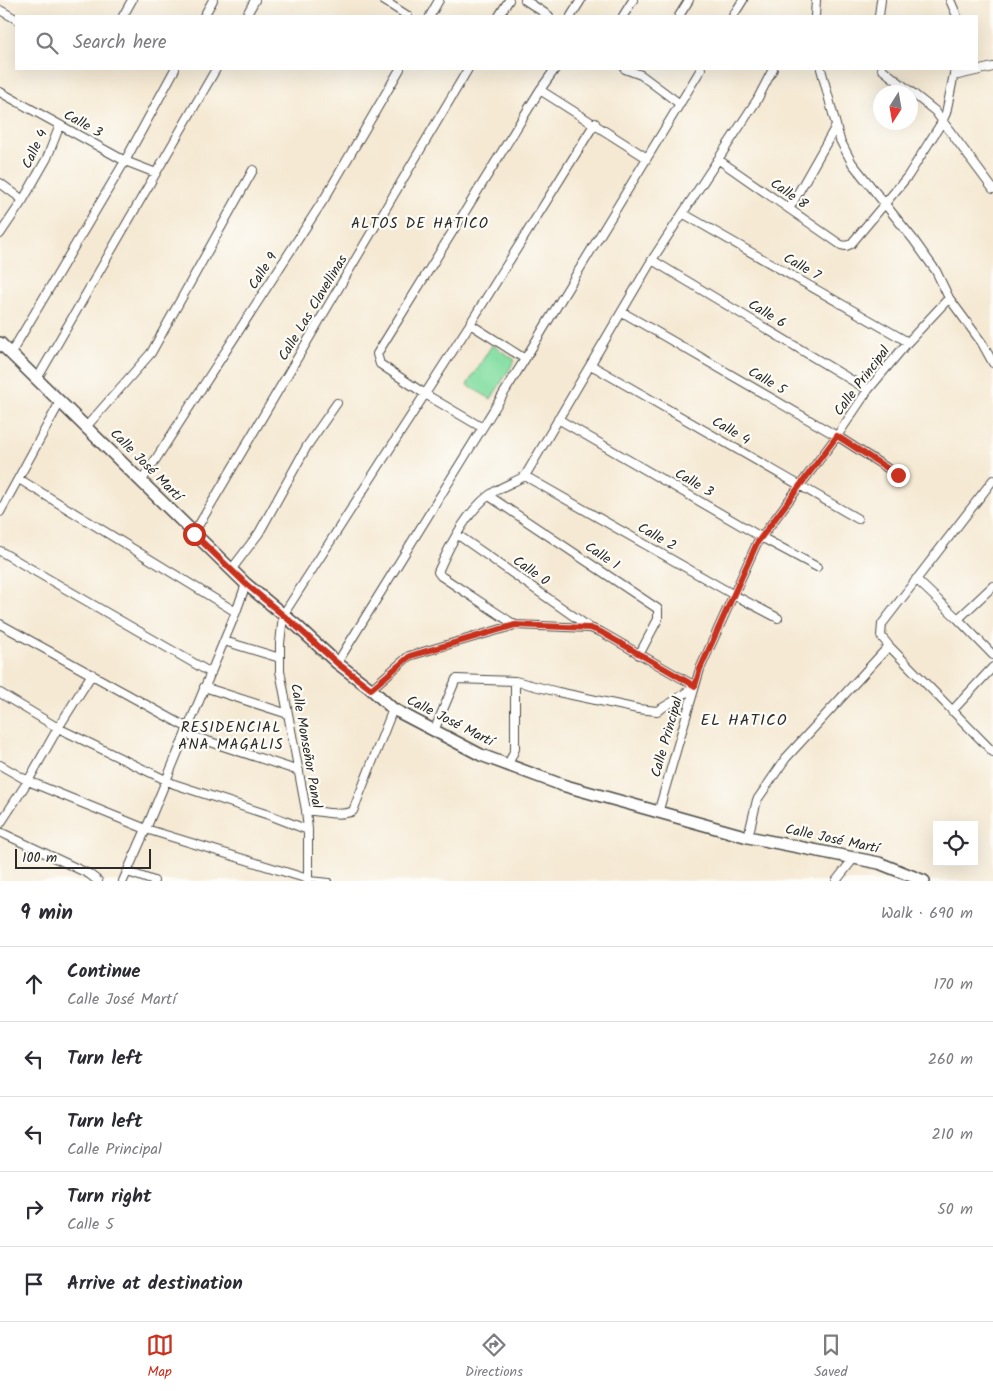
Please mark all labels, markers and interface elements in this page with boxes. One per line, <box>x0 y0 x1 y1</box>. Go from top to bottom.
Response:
search box <box>15 15 978 70</box>
text: Search here <box>73 28 167 58</box>
icon: search <box>33 29 61 57</box>
north arrow <box>873 85 918 130</box>
street label: Calle 3 <box>59 104 107 144</box>
street label: Calle 4 <box>16 125 54 172</box>
street label: Calle 8 <box>765 173 813 215</box>
district label: ALTOS DE HATICO <box>351 212 489 236</box>
street label: Calle 7 <box>779 247 825 287</box>
street label: Calle 9 <box>243 248 283 294</box>
street label: Calle Las Clavellinas <box>273 251 353 365</box>
street label: Calle 6 <box>744 294 790 334</box>
street label: Calle Principal <box>828 341 896 421</box>
street label: Calle 5 <box>744 361 792 402</box>
street label: Calle 4 <box>708 411 755 451</box>
street label: Calle José Martí <box>105 424 189 508</box>
street label: Calle 3 <box>670 463 718 503</box>
route end <box>887 464 910 487</box>
street label: Calle 2 <box>633 517 681 557</box>
route start <box>183 523 206 546</box>
street label: Calle 1 <box>580 536 624 576</box>
street label: Calle 0 <box>508 550 554 592</box>
street label: Calle Monseñor Panal <box>284 682 328 811</box>
street label: Calle José Martí <box>403 690 500 754</box>
street label: Calle Principal <box>645 694 689 780</box>
district label: EL HATICO <box>701 708 787 733</box>
district label: RESIDENCIAL ANA MAGALIS <box>178 716 284 757</box>
street label: Calle José Martí <box>783 818 884 860</box>
map controls <box>933 821 978 866</box>
button: locate <box>933 821 978 866</box>
scale bar <box>15 846 151 869</box>
text: 100 m <box>22 847 57 869</box>
text: 9 min <box>20 897 73 930</box>
text: Walk · 690 m <box>881 901 973 926</box>
text: Continue <box>67 957 140 987</box>
icon: ahead <box>20 970 48 998</box>
text: 170 m <box>933 972 973 997</box>
text: Calle José Martí <box>67 987 176 1012</box>
text: Turn left <box>67 1044 142 1074</box>
icon: left <box>20 1045 48 1073</box>
text: 260 m <box>928 1047 973 1072</box>
text: Turn left <box>67 1107 142 1137</box>
icon: left <box>20 1120 48 1148</box>
text: 210 m <box>932 1122 973 1147</box>
text: Calle Principal <box>67 1137 162 1162</box>
text: Turn right <box>67 1182 152 1212</box>
icon: right <box>20 1195 48 1223</box>
text: 50 m <box>937 1197 973 1222</box>
text: Calle 5 <box>67 1212 114 1237</box>
text: Arrive at destination <box>67 1269 243 1299</box>
icon: arrive <box>20 1270 48 1298</box>
tab: Map <box>146 1331 174 1383</box>
tab: Directions <box>465 1331 523 1383</box>
tab: Saved <box>814 1331 847 1383</box>

